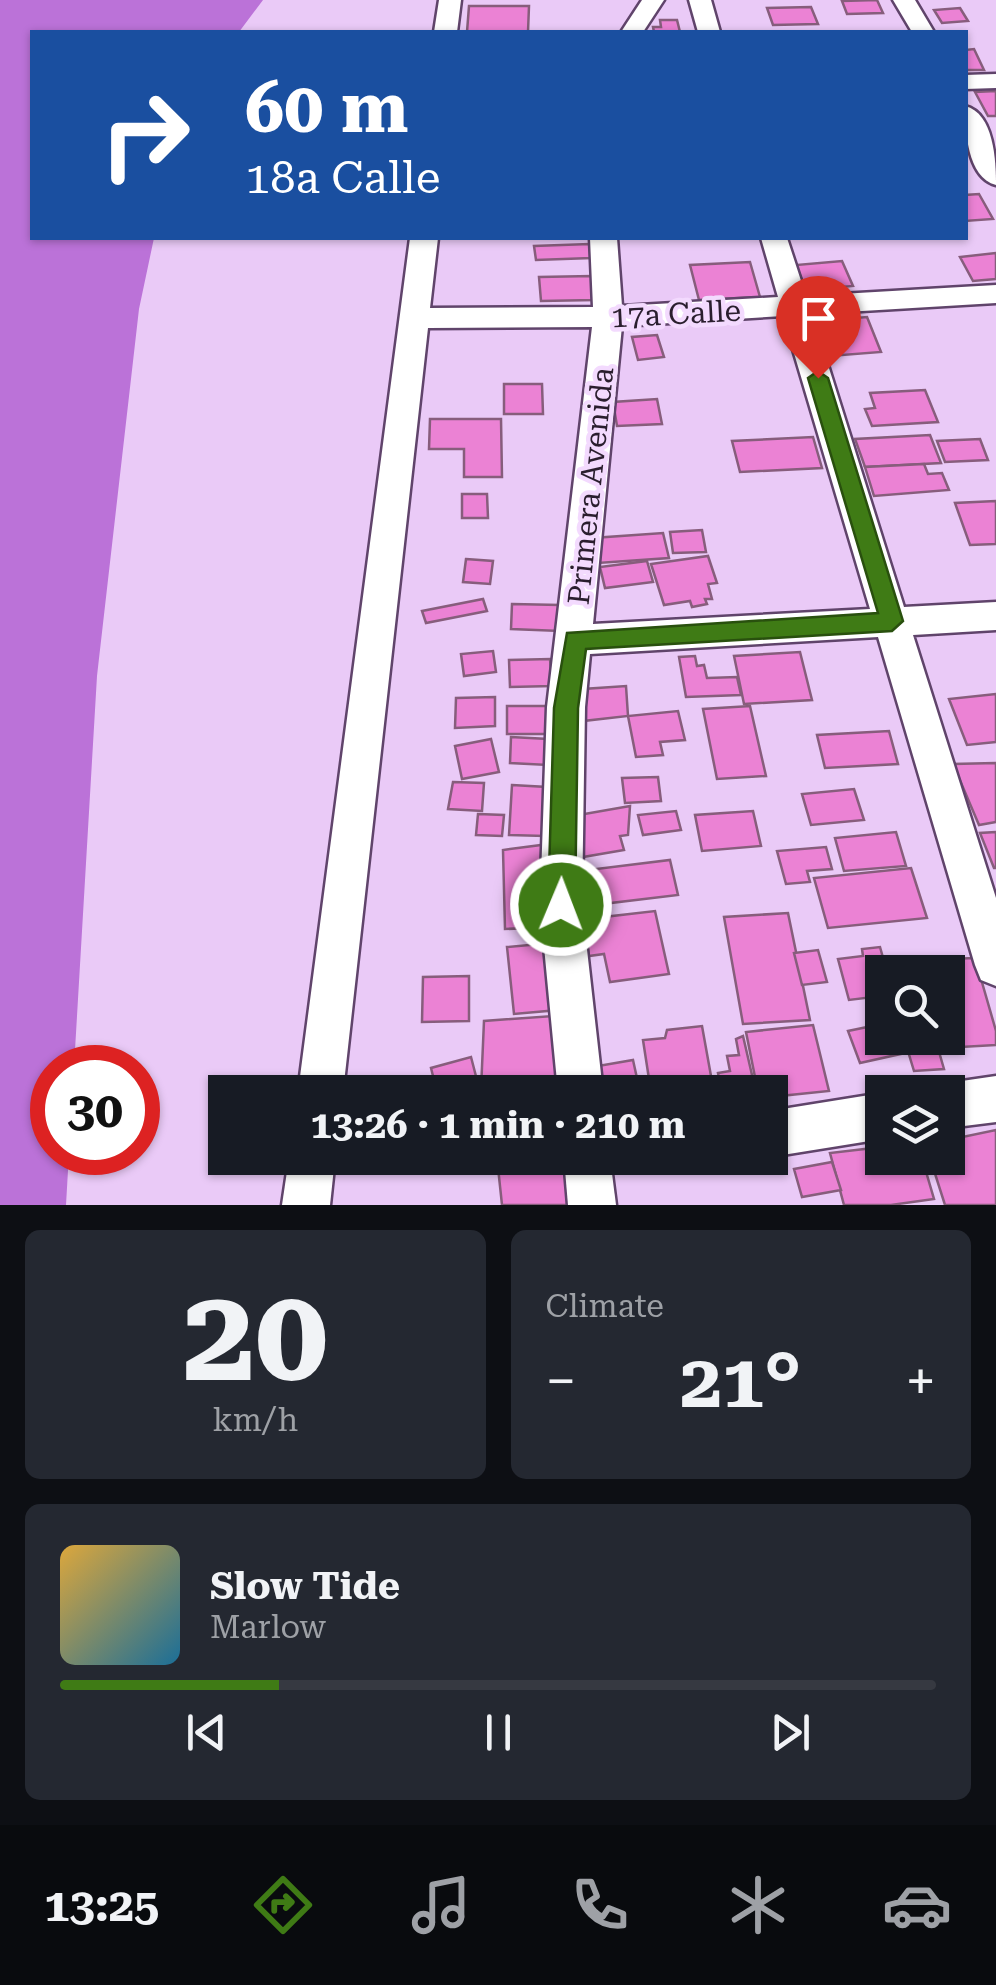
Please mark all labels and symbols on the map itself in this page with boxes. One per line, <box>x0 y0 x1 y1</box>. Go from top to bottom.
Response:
pin <box>776 276 861 379</box>
street label: 17a Calle <box>610 293 742 334</box>
street label: Primera Avenida <box>561 365 620 606</box>
position arrow <box>509 853 613 957</box>
speed limit sign: 30 <box>30 1045 160 1175</box>

